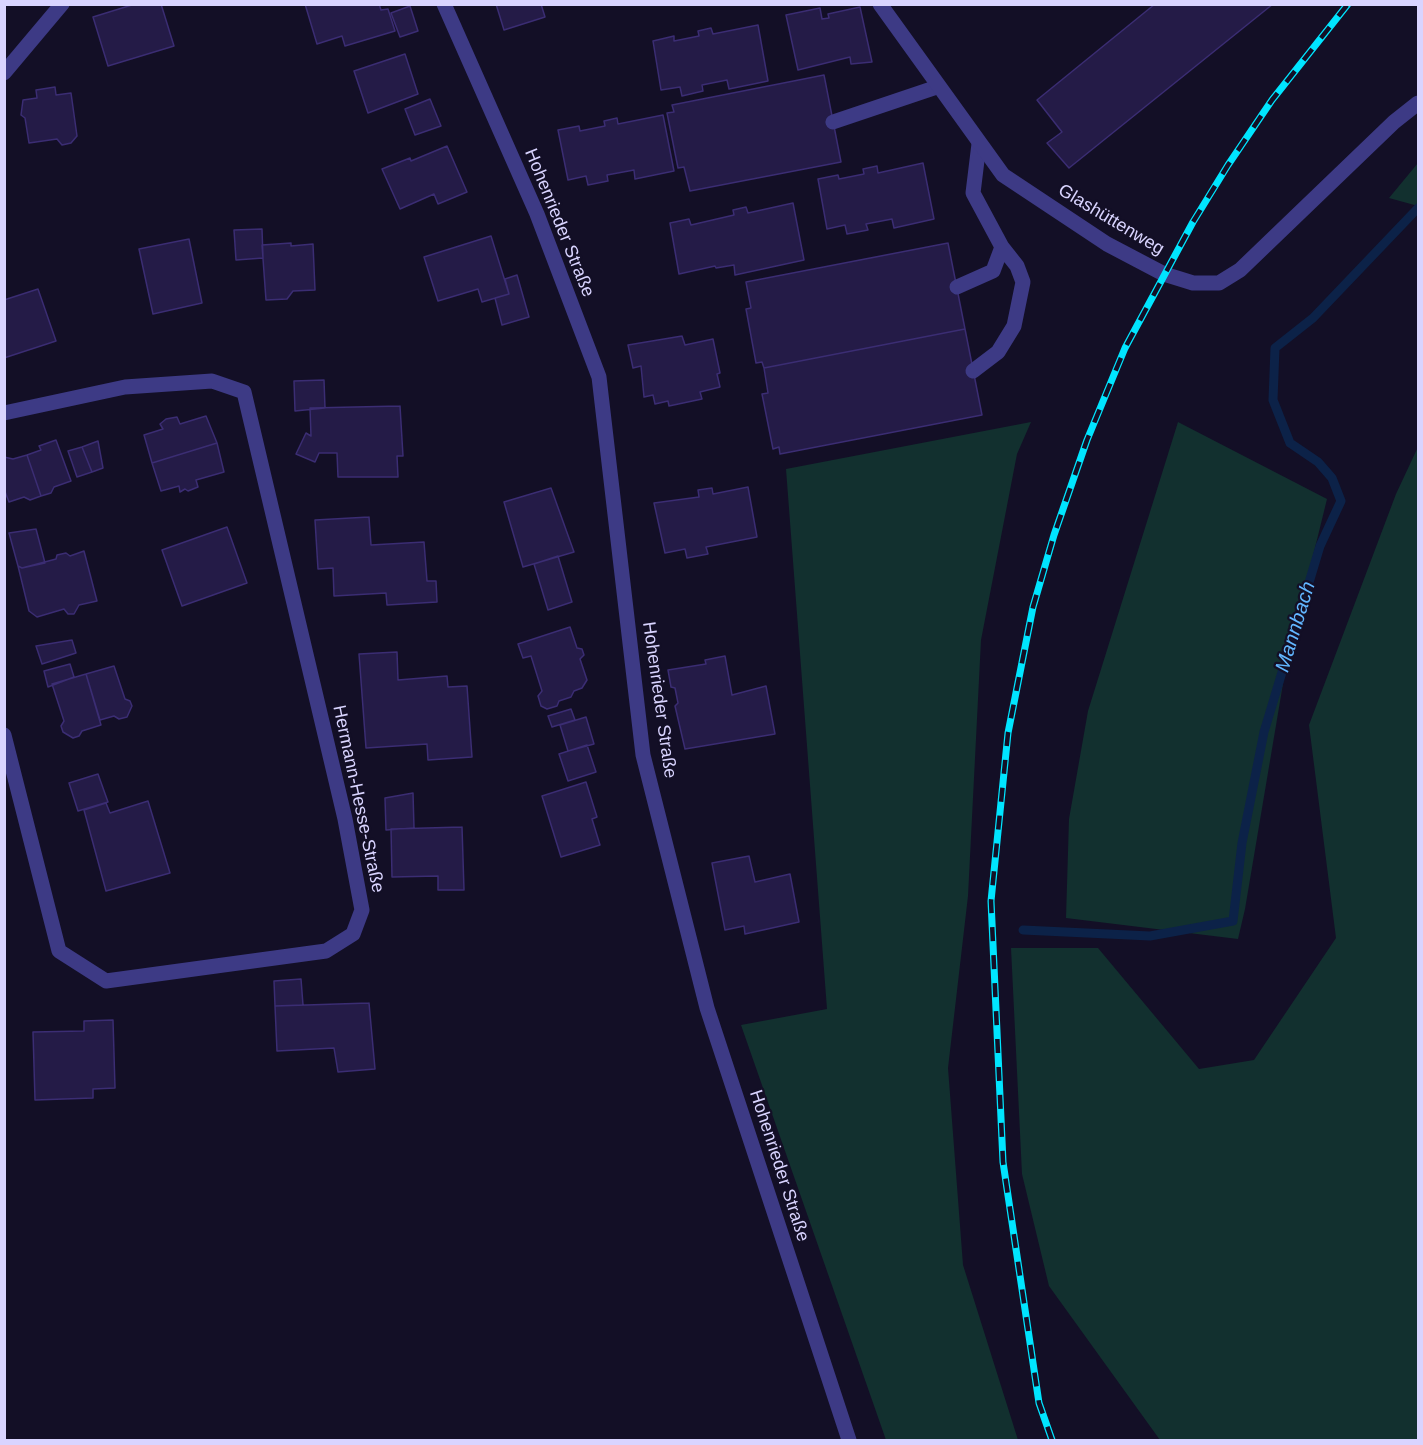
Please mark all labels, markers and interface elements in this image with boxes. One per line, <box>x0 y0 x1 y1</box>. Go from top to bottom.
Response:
street label: Hohenrieder Straße <box>519 146 599 300</box>
street label: Glashüttenweg <box>1054 180 1168 260</box>
water label: Mannbach <box>1271 579 1321 675</box>
street label: Hohenrieder Straße <box>637 620 681 780</box>
street label: Hermann-Hesse-Straße <box>328 703 388 895</box>
street label: Hohenrieder Straße <box>744 1087 814 1245</box>

